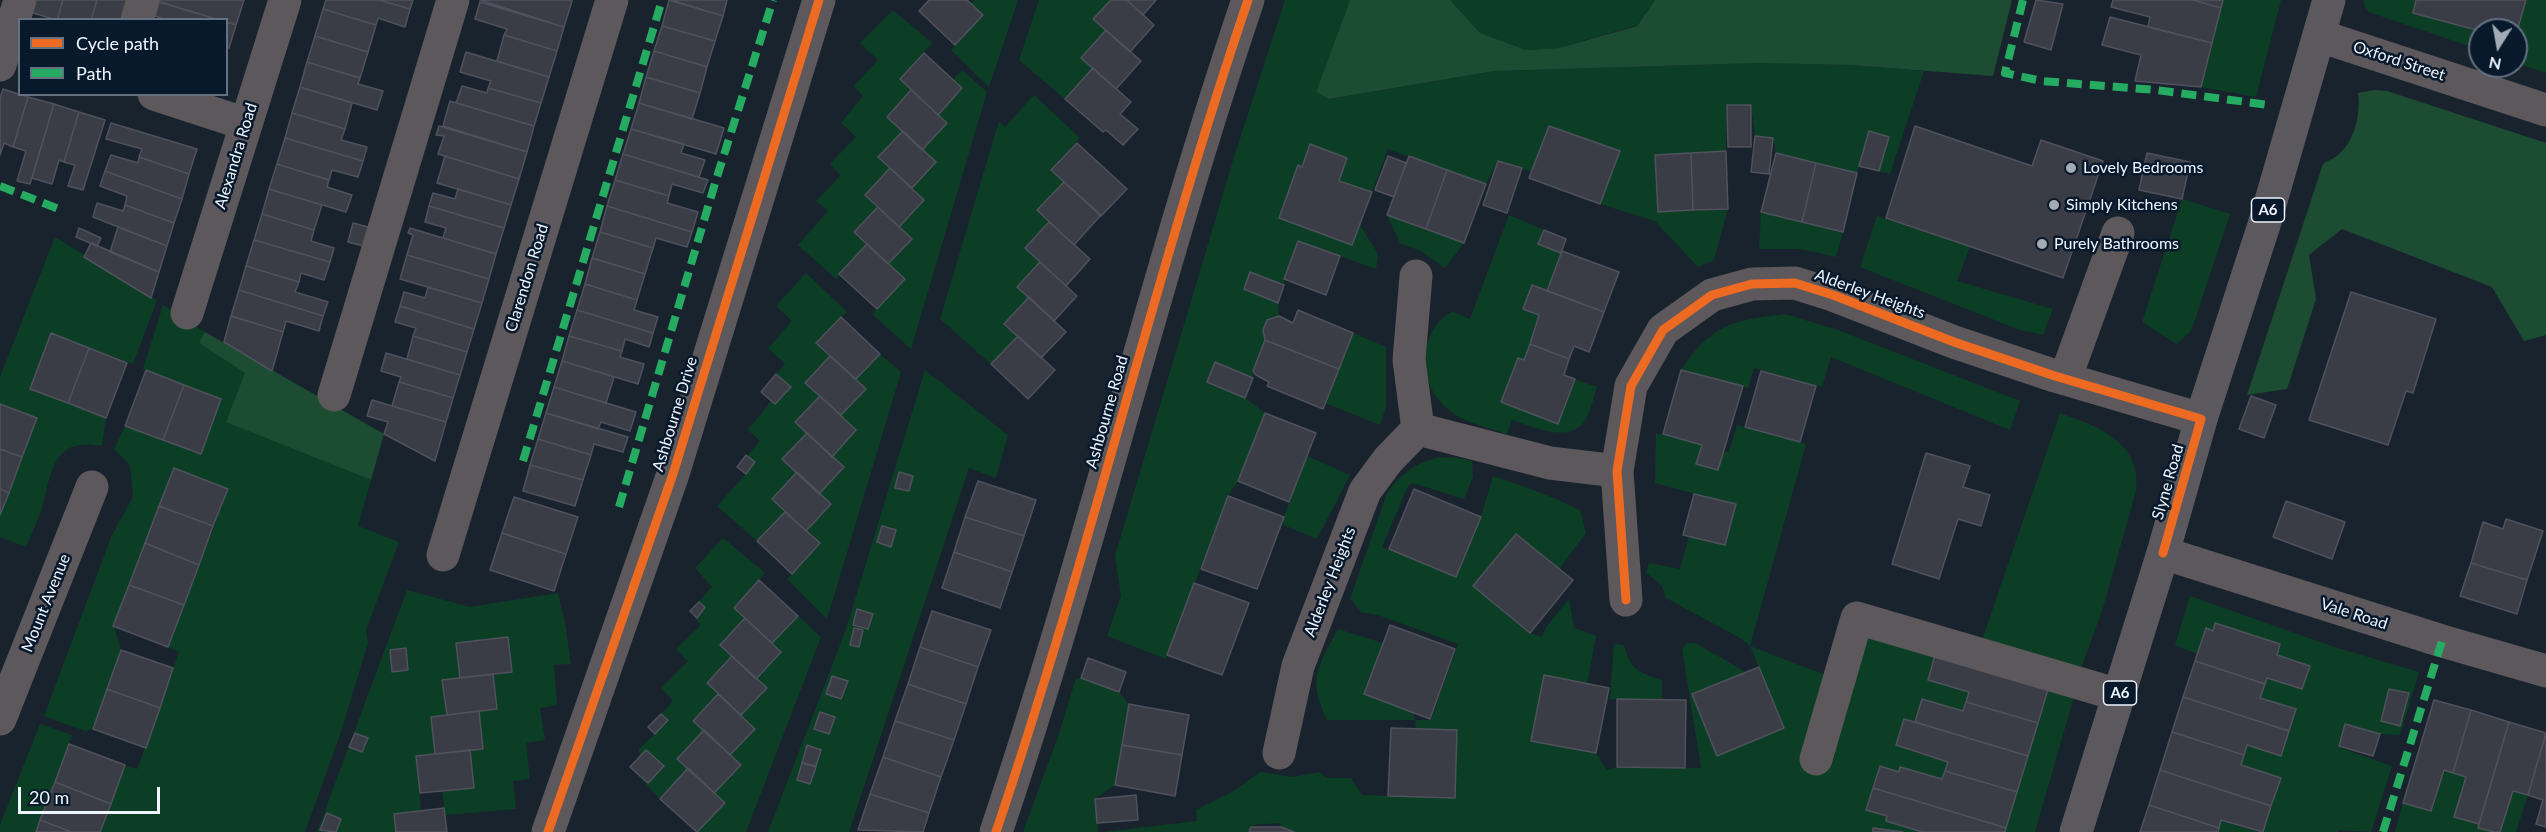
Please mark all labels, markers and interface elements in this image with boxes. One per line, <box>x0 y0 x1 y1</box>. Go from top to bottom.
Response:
legend <box>18 18 228 96</box>
north arrow <box>2468 18 2528 78</box>
text: Cycle path <box>76 32 159 54</box>
street label: Oxford Street <box>2351 37 2447 85</box>
text: N <box>2487 54 2503 75</box>
text: Path <box>76 62 112 84</box>
street label: Alexandra Road <box>211 101 261 211</box>
place label: Lovely Bedrooms <box>2083 158 2203 178</box>
marker: Lovely Bedrooms <box>2064 161 2078 175</box>
place label: Simply Kitchens <box>2066 195 2178 215</box>
marker: Simply Kitchens <box>2047 198 2061 212</box>
road number: A6 <box>2252 198 2284 222</box>
street label: Clarendon Road <box>501 222 553 334</box>
place label: Purely Bathrooms <box>2054 234 2179 254</box>
marker: Purely Bathrooms <box>2035 237 2049 251</box>
street label: Alderley Heights <box>1812 265 1928 323</box>
street label: Ashbourne Road <box>1082 353 1132 471</box>
street label: Ashbourne Drive <box>648 354 702 474</box>
street label: Slyne Road <box>2148 442 2188 522</box>
street label: Alderley Heights <box>1300 524 1360 640</box>
street label: Mount Avenue <box>18 551 74 655</box>
street label: Vale Road <box>2318 594 2390 634</box>
road number: A6 <box>2104 681 2136 705</box>
scale bar <box>21 775 164 813</box>
text: 20 m <box>29 786 69 808</box>

